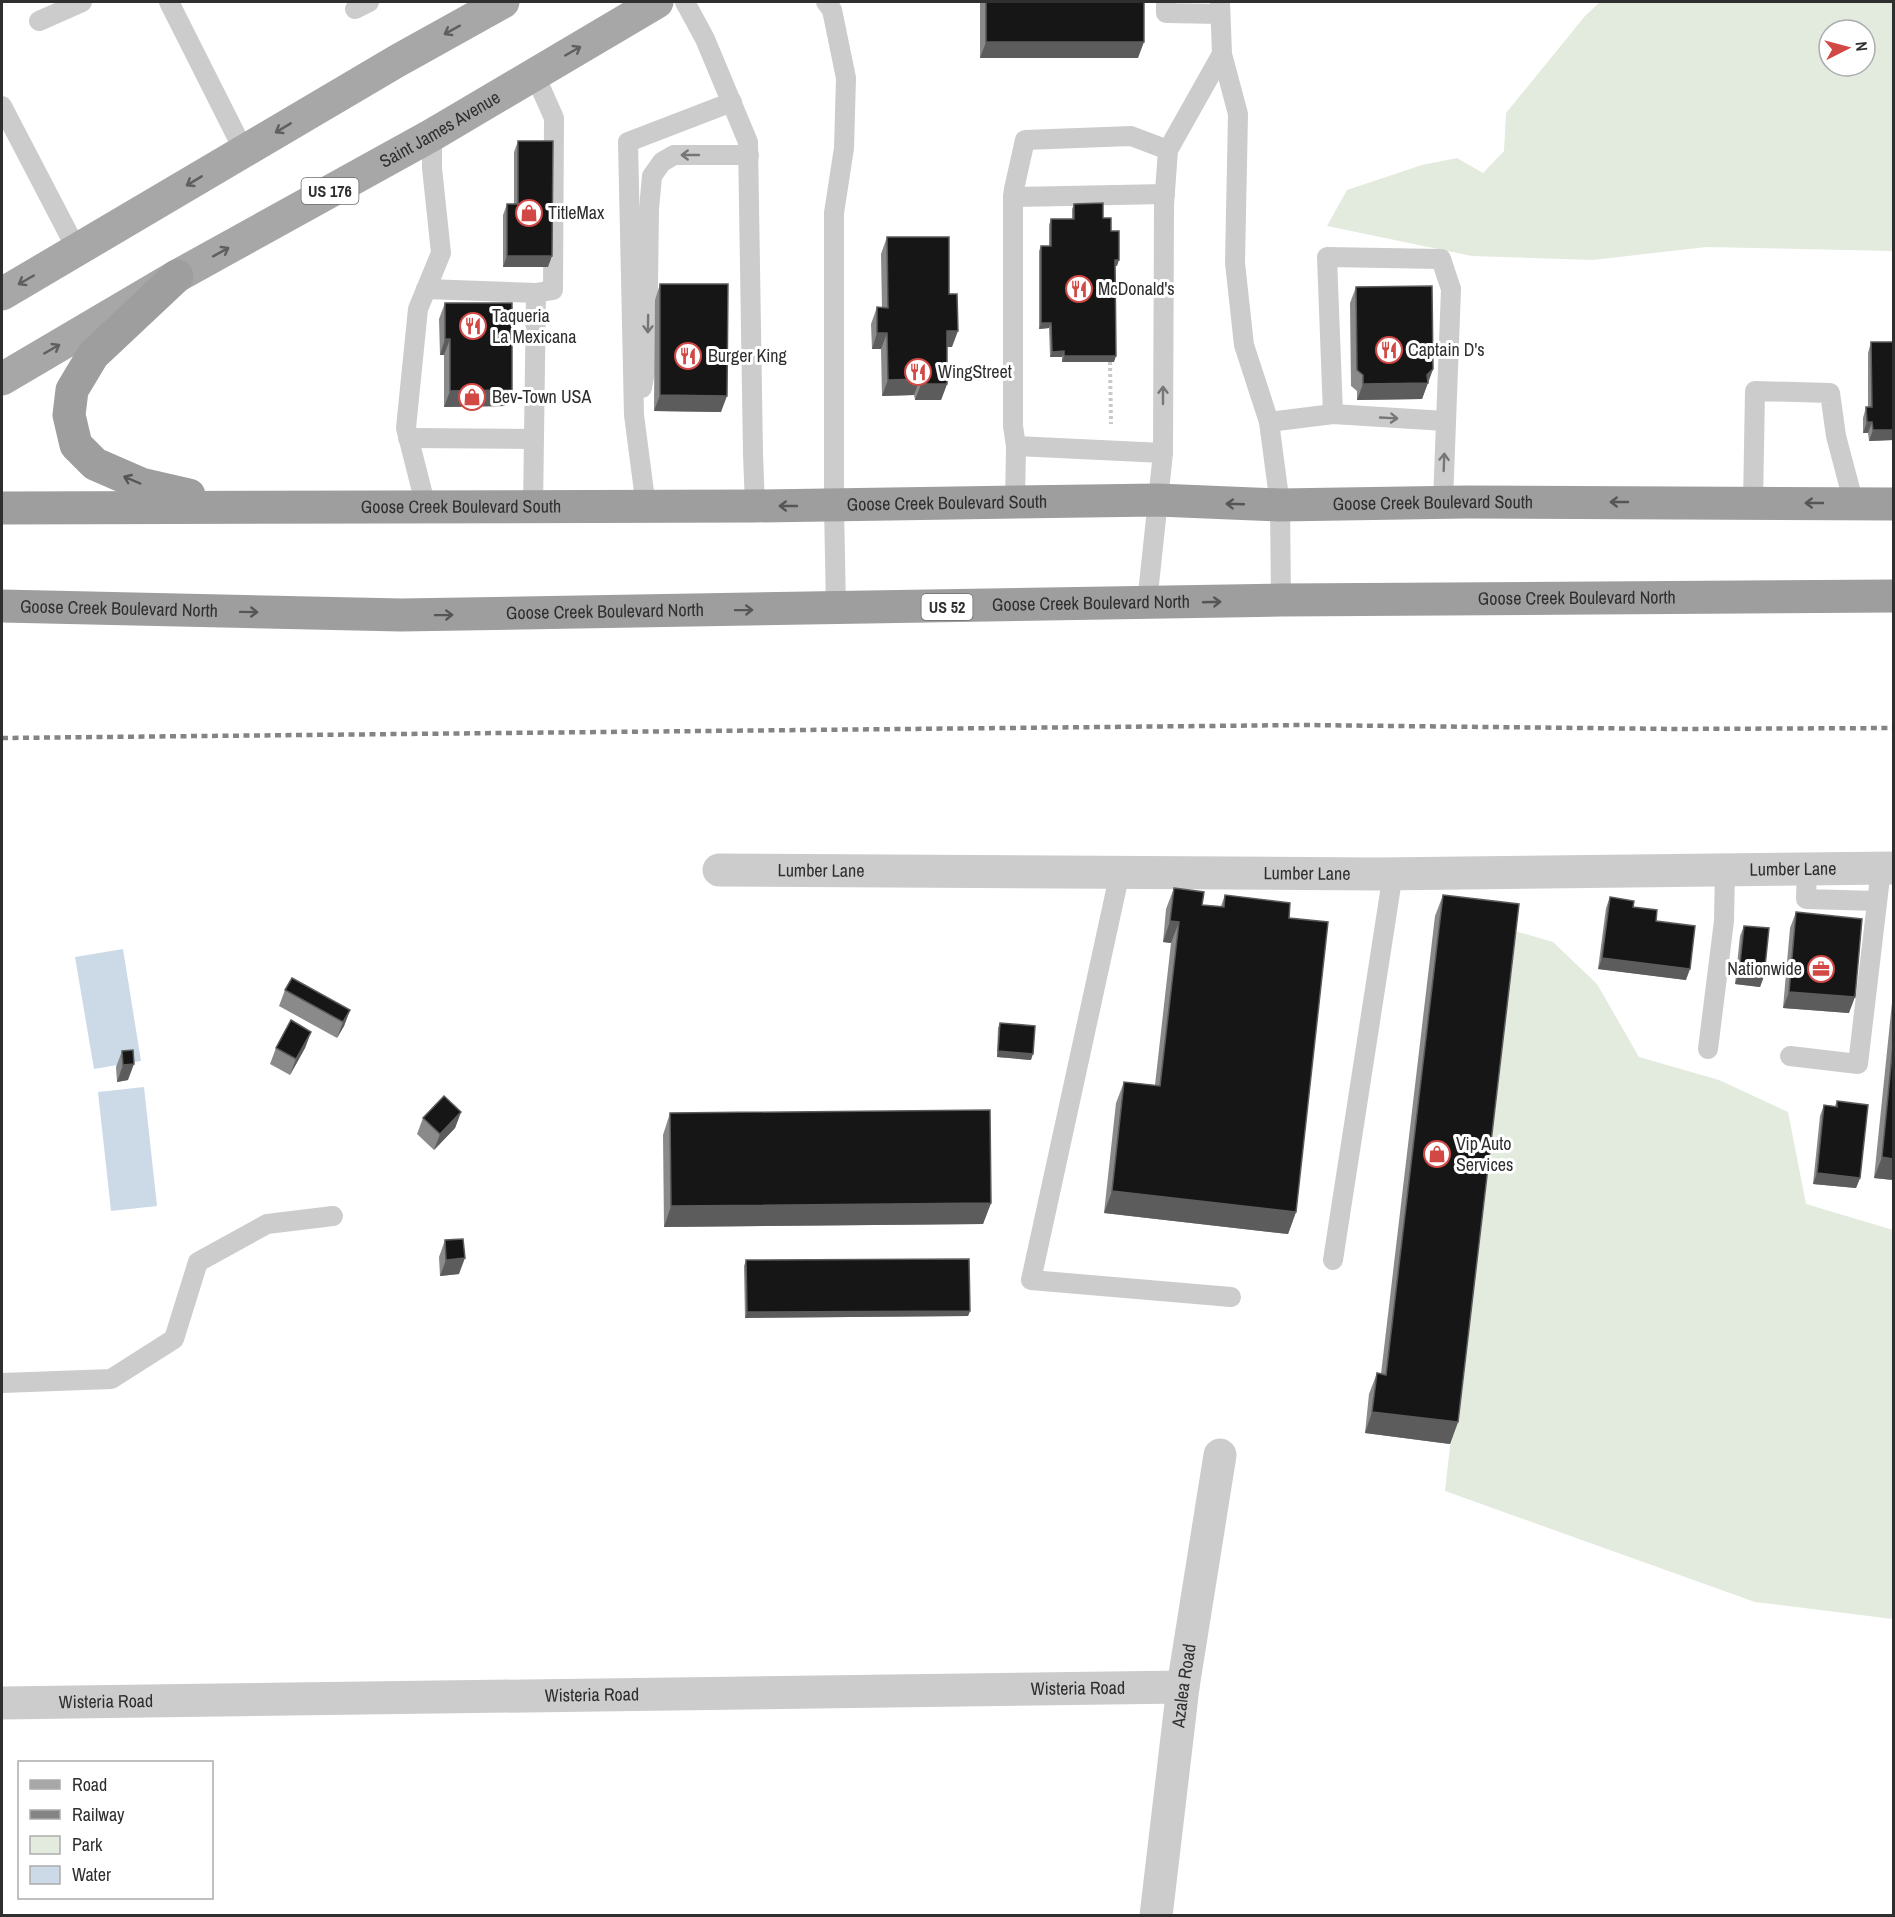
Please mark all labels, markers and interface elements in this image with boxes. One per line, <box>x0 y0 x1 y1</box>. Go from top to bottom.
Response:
north arrow <box>1817 18 1877 78</box>
one-way arrow <box>444 24 461 36</box>
text: N <box>1850 41 1873 52</box>
one-way arrow <box>564 45 581 57</box>
street label: Saint James Avenue <box>375 85 505 174</box>
one-way arrow <box>275 122 292 134</box>
one-way arrow <box>681 149 701 161</box>
one-way arrow <box>186 175 203 187</box>
road number: US 176 <box>302 178 358 204</box>
shop icon: TitleMax <box>514 198 544 228</box>
place label: TitleMax <box>548 200 605 225</box>
one-way arrow <box>212 246 229 258</box>
one-way arrow <box>18 274 35 286</box>
restaurant icon: McDonald's <box>1064 274 1094 304</box>
place label: McDonald's <box>1098 276 1175 301</box>
place label: Taqueria La Mexicana <box>492 303 577 349</box>
restaurant icon: Taqueria La Mexicana <box>458 311 488 341</box>
one-way arrow <box>642 313 653 333</box>
restaurant icon: Captain D's <box>1374 335 1404 365</box>
place label: Captain D's <box>1408 337 1485 362</box>
restaurant icon: Burger King <box>673 341 703 371</box>
one-way arrow <box>43 343 60 355</box>
place label: Burger King <box>708 343 788 368</box>
restaurant icon: WingStreet <box>903 357 933 387</box>
place label: WingStreet <box>938 359 1012 384</box>
shop icon: Bev-Town USA <box>457 382 487 412</box>
place label: Bev-Town USA <box>492 384 591 409</box>
one-way arrow <box>1157 385 1169 405</box>
one-way arrow <box>1378 412 1398 423</box>
one-way arrow <box>1438 452 1450 472</box>
one-way arrow <box>123 474 141 485</box>
street label: Goose Creek Boulevard South <box>847 489 1047 517</box>
street label: Goose Creek Boulevard South <box>1332 489 1533 516</box>
street label: Goose Creek Boulevard South <box>361 494 561 519</box>
one-way arrow <box>1610 496 1630 508</box>
one-way arrow <box>1805 497 1825 509</box>
one-way arrow <box>1226 498 1246 509</box>
one-way arrow <box>779 500 799 512</box>
street label: Goose Creek Boulevard North <box>1478 584 1676 611</box>
street label: Goose Creek Boulevard North <box>992 589 1190 617</box>
street label: Goose Creek Boulevard North <box>20 593 218 623</box>
road number: US 52 <box>922 594 972 620</box>
one-way arrow <box>1201 596 1221 607</box>
street label: Goose Creek Boulevard North <box>506 597 704 625</box>
one-way arrow <box>733 604 753 616</box>
one-way arrow <box>238 606 258 618</box>
one-way arrow <box>433 609 453 621</box>
street label: Lumber Lane <box>1749 856 1837 882</box>
street label: Lumber Lane <box>777 857 865 883</box>
street label: Lumber Lane <box>1263 860 1351 886</box>
office icon: Nationwide <box>1806 954 1836 984</box>
place label: Nationwide <box>1727 956 1802 981</box>
place label: Vip Auto Services <box>1456 1131 1513 1177</box>
shop icon: Vip Auto Services <box>1422 1139 1452 1169</box>
street label: Azalea Road <box>1165 1642 1202 1730</box>
street label: Wisteria Road <box>1031 1675 1125 1701</box>
street label: Wisteria Road <box>545 1681 639 1708</box>
street label: Wisteria Road <box>59 1688 153 1714</box>
legend <box>18 1761 213 1899</box>
text: Road <box>72 1772 107 1797</box>
text: Railway <box>72 1802 125 1827</box>
text: Park <box>72 1832 103 1857</box>
text: Water <box>72 1862 111 1887</box>

